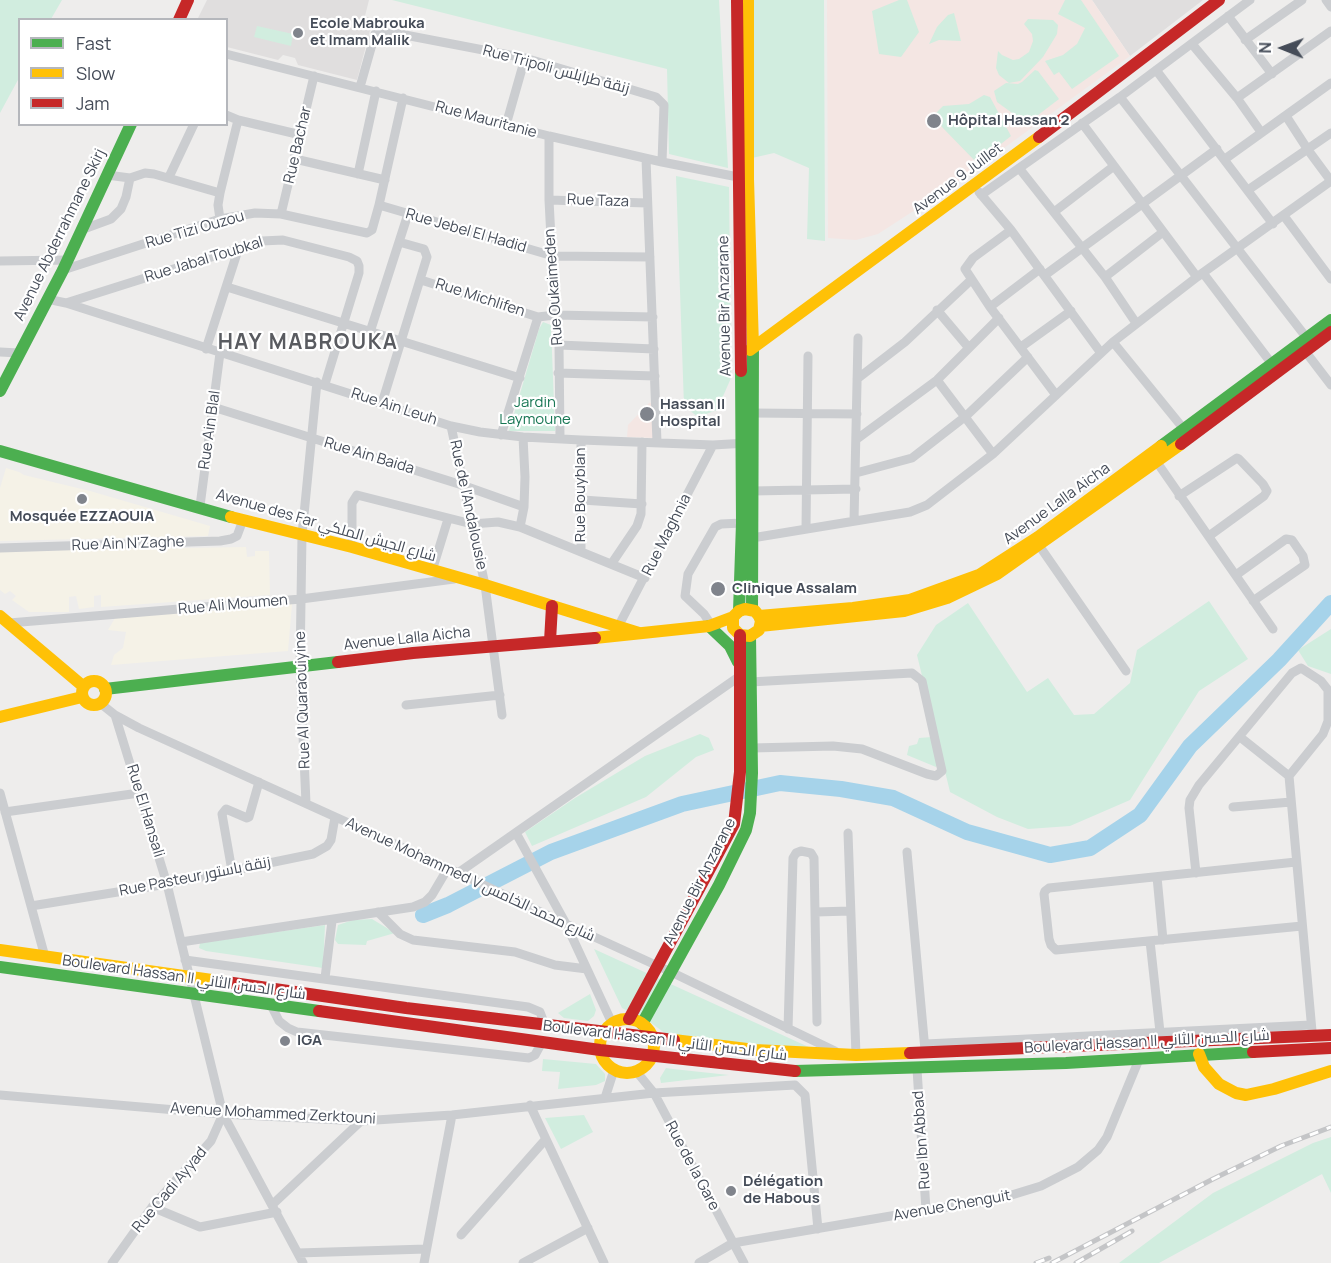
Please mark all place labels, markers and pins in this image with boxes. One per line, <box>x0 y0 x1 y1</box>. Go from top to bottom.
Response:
place label: Ecole Mabrouka et Imam Malik <box>310 15 425 50</box>
marker: Ecole Mabrouka et Imam Malik <box>291 26 305 40</box>
marker: Hôpital Hassan 2 <box>925 112 943 130</box>
place label: Hôpital Hassan 2 <box>948 112 1070 130</box>
place label: Hassan II Hospital <box>660 396 725 431</box>
marker: Hassan II Hospital <box>638 405 656 423</box>
marker: Mosquée EZZAOUIA <box>75 492 89 506</box>
place label: Mosquée EZZAOUIA <box>10 508 154 526</box>
marker: Clinique Assalam <box>709 580 727 598</box>
place label: Clinique Assalam <box>732 580 857 598</box>
place label: IGA <box>297 1032 322 1050</box>
marker: IGA <box>278 1034 292 1048</box>
place label: Délégation de Habous <box>743 1173 823 1208</box>
marker: Délégation de Habous <box>724 1184 738 1198</box>

